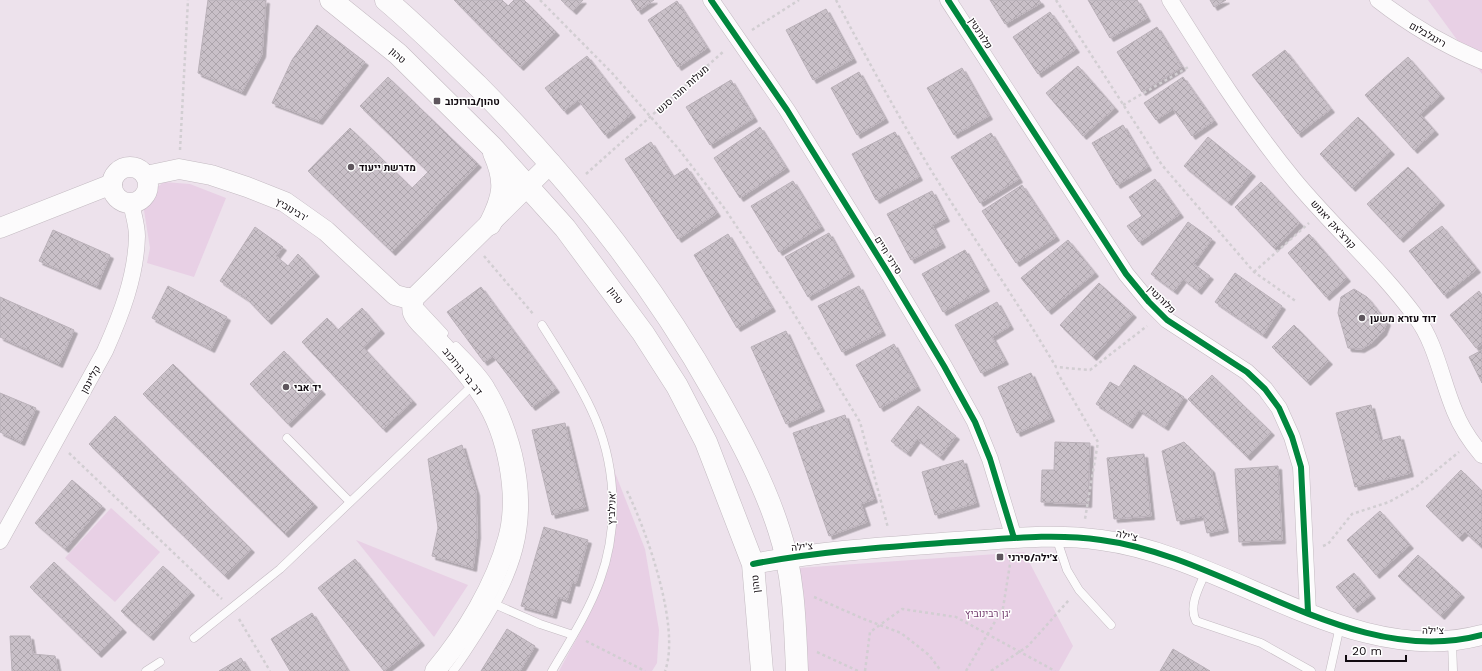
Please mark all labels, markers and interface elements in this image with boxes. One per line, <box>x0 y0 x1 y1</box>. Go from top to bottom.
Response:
street label: פלורנטין <box>966 16 995 51</box>
street label: רינגלבלום <box>1408 20 1448 49</box>
street label: טהון <box>387 45 408 65</box>
street label: מעלות חנה סנש <box>654 63 711 116</box>
marker: טהון/בורוכוב <box>432 96 442 106</box>
place label: טהון/בורוכוב <box>445 96 500 107</box>
marker: מדרשת ייעוד <box>346 162 356 172</box>
place label: מדרשת ייעוד <box>359 162 416 173</box>
street label: רבינוביץ' <box>274 196 310 223</box>
street label: קורצ'אק יאנוש <box>1309 198 1358 251</box>
street label: סירני חיים <box>873 234 905 276</box>
street label: פלורנטין <box>1145 283 1178 316</box>
street label: טהון <box>606 285 625 306</box>
marker: דוד עזרא משען <box>1357 313 1367 323</box>
place label: דוד עזרא משען <box>1370 313 1437 324</box>
street label: דב בר בורוכוב <box>440 346 485 397</box>
street label: קליינמן <box>78 363 103 395</box>
marker: יד אבי <box>281 382 291 392</box>
place label: יד אבי <box>294 382 321 393</box>
street label: אנילביץ' <box>605 491 618 525</box>
street label: צ'ילה <box>1115 528 1139 543</box>
street label: צ'ילה <box>791 540 814 553</box>
marker: צ׳ילה/סירני <box>995 552 1005 562</box>
place label: צ׳ילה/סירני <box>1008 552 1058 563</box>
street label: טהון <box>749 574 762 593</box>
park label: גן רבינוביץ' <box>965 608 1011 619</box>
street label: צ'ילה <box>1422 625 1445 636</box>
scale bar <box>1346 637 1406 663</box>
text: 20 m <box>1352 644 1382 658</box>

